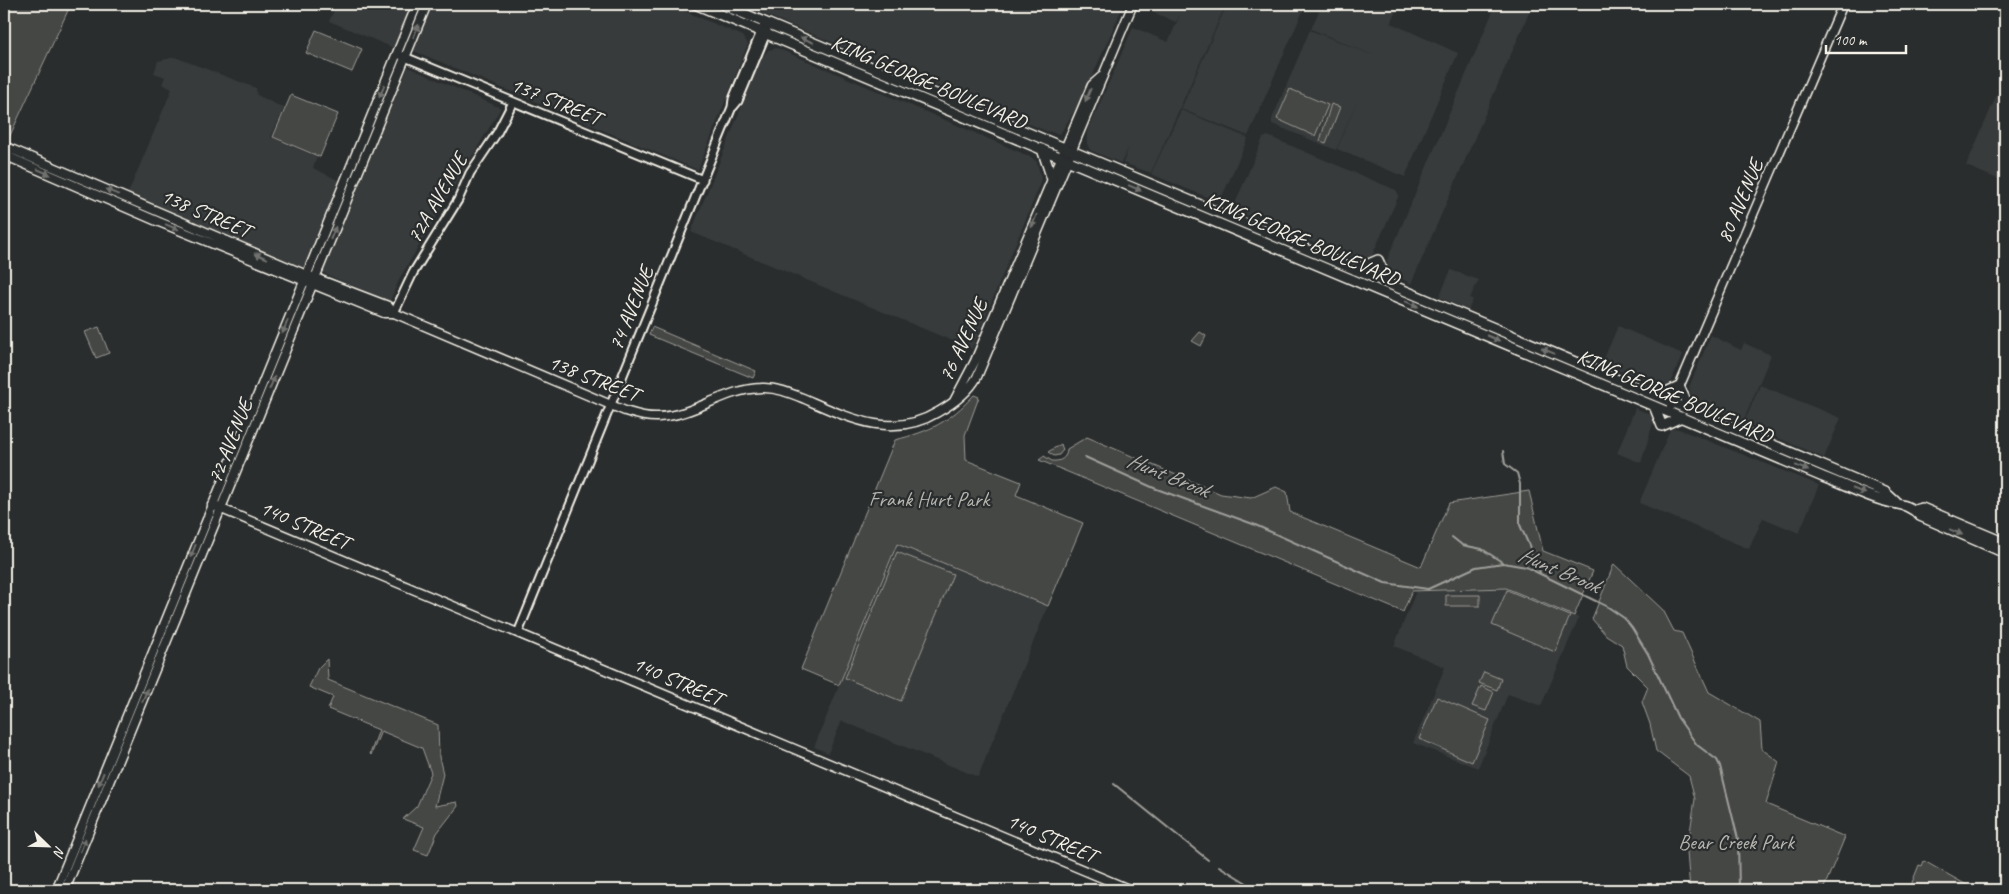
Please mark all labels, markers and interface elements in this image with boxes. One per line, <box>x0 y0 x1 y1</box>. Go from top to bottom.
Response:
scale bar <box>1826 22 1906 54</box>
one-way arrow <box>413 23 421 38</box>
street label: KING GEORGE BOULEVARD <box>827 29 1032 136</box>
text: 100 m <box>1834 31 1868 50</box>
one-way arrow <box>800 35 814 43</box>
street label: 137 STREET <box>507 71 609 133</box>
one-way arrow <box>378 84 386 99</box>
one-way arrow <box>1083 88 1091 102</box>
street label: 72A AVENUE <box>401 146 474 247</box>
street label: 80 AVENUE <box>1711 153 1770 247</box>
one-way arrow <box>37 169 51 177</box>
street label: 138 STREET <box>157 182 259 245</box>
one-way arrow <box>1128 184 1142 192</box>
street label: KING GEORGE BOULEVARD <box>1200 186 1405 293</box>
one-way arrow <box>105 187 119 195</box>
one-way arrow <box>1030 214 1038 228</box>
one-way arrow <box>165 224 179 232</box>
one-way arrow <box>329 226 337 240</box>
one-way arrow <box>254 251 269 259</box>
street label: 74 AVENUE <box>602 260 661 354</box>
street label: 76 AVENUE <box>933 292 995 385</box>
one-way arrow <box>1405 301 1419 309</box>
one-way arrow <box>281 319 288 334</box>
one-way arrow <box>1486 335 1500 343</box>
street label: KING GEORGE BOULEVARD <box>1573 343 1778 450</box>
one-way arrow <box>1541 346 1555 354</box>
street label: 138 STREET <box>545 349 647 409</box>
one-way arrow <box>268 375 276 390</box>
street label: 72 AVENUE <box>201 393 260 487</box>
water label: Hunt Brook <box>1123 446 1217 506</box>
one-way arrow <box>1795 464 1809 472</box>
park label: Frank Hurt Park <box>869 486 991 512</box>
one-way arrow <box>1852 488 1866 496</box>
street label: 140 STREET <box>256 494 358 557</box>
one-way arrow <box>1949 528 1964 536</box>
water label: Hunt Brook <box>1514 540 1608 601</box>
one-way arrow <box>189 543 197 558</box>
street label: 140 STREET <box>629 650 731 713</box>
one-way arrow <box>141 687 149 702</box>
one-way arrow <box>96 772 104 786</box>
street label: 140 STREET <box>1003 807 1105 870</box>
north arrow <box>22 822 72 872</box>
park label: Bear Creek Park <box>1678 829 1795 855</box>
one-way arrow <box>80 838 88 852</box>
text: N <box>49 844 69 860</box>

